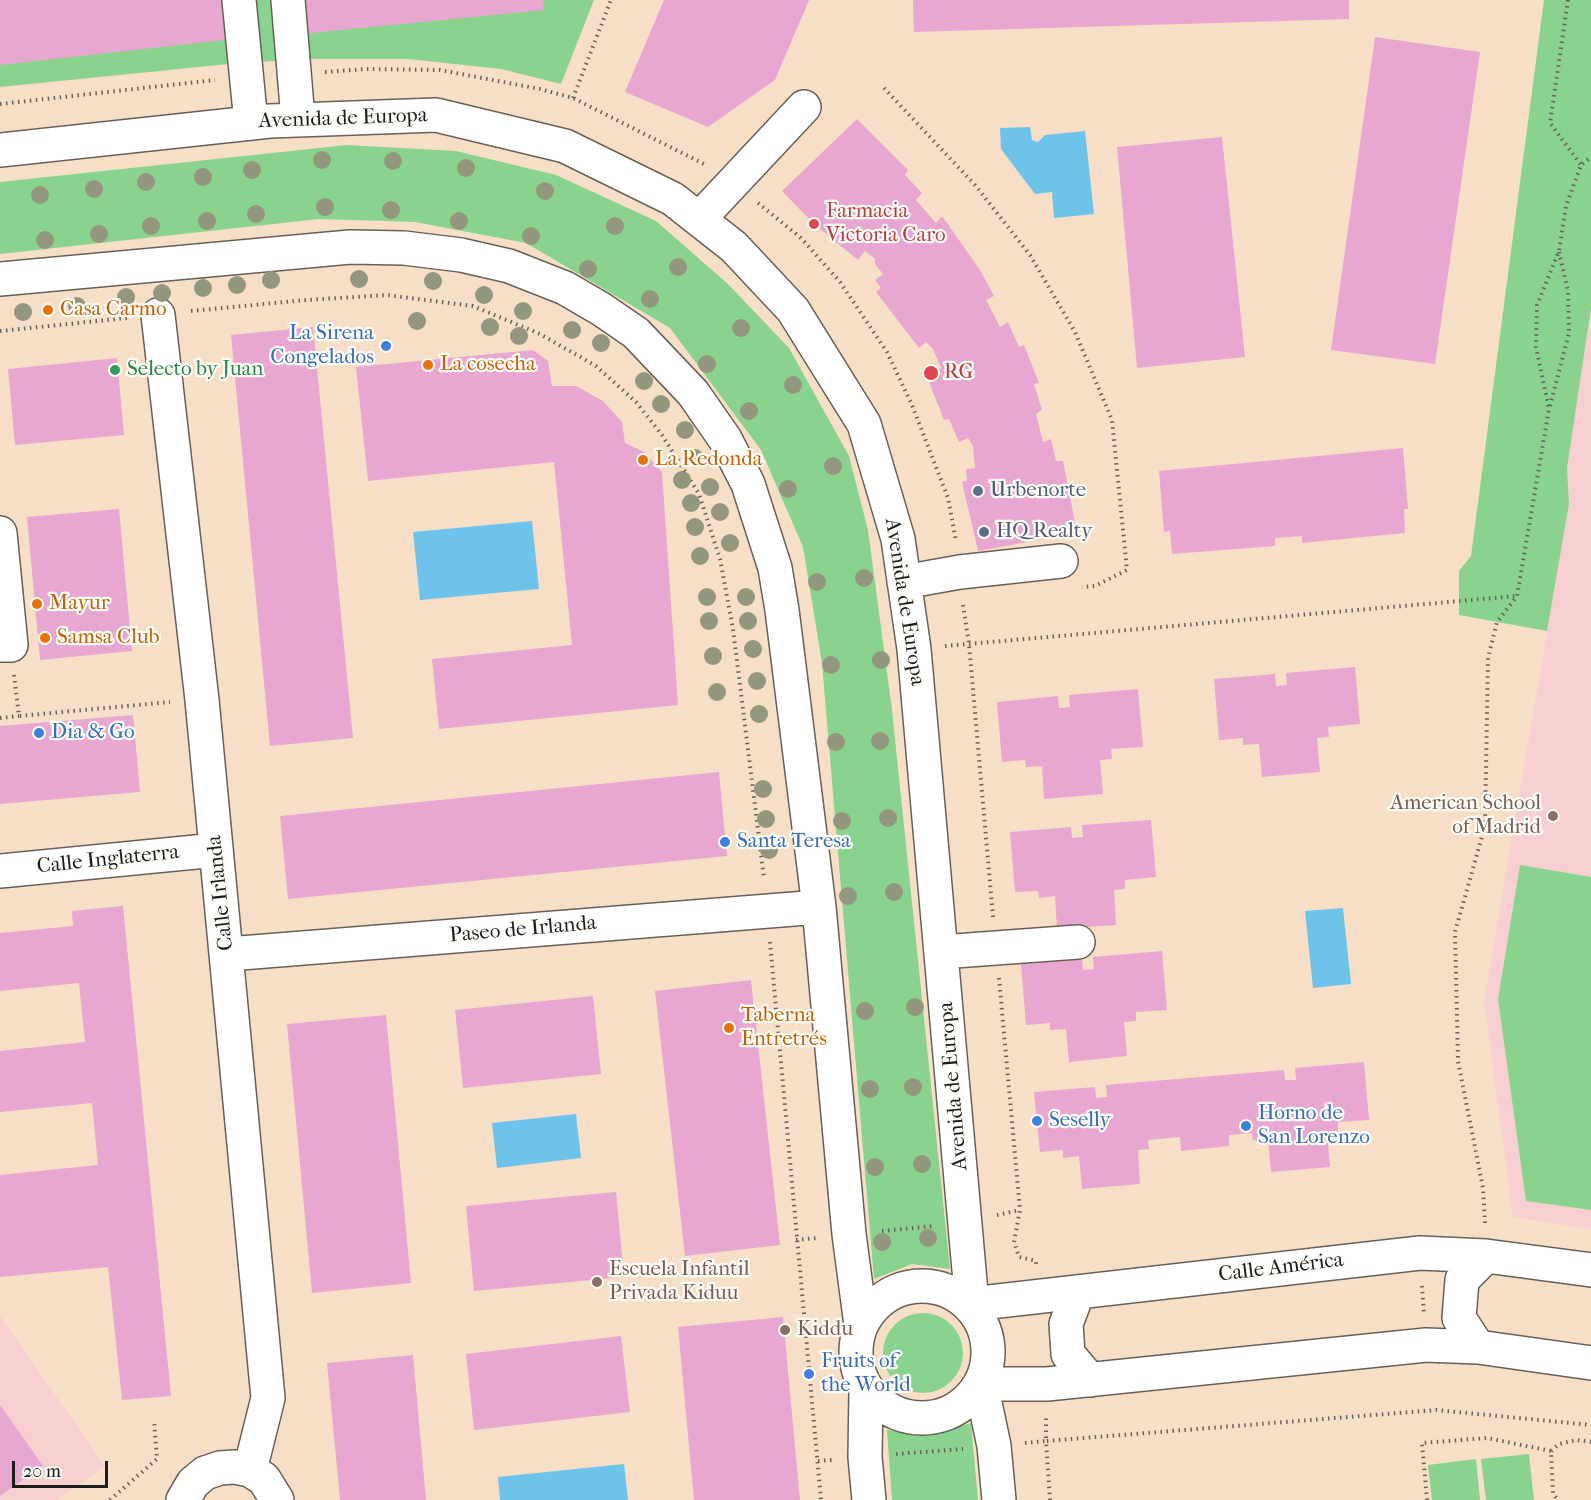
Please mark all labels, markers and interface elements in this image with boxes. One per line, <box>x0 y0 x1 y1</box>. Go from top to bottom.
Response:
street label: Avenida de Europa <box>258 103 428 135</box>
place label: Farmacia Victoria Caro <box>826 199 946 249</box>
marker: Farmacia Victoria Caro <box>807 217 821 231</box>
place label: Casa Carmo <box>60 297 167 323</box>
marker: Casa Carmo <box>41 303 55 317</box>
place label: La Sirena Congelados <box>270 321 374 371</box>
marker: La Sirena Congelados <box>379 339 393 353</box>
place label: La cosecha <box>440 352 536 378</box>
place label: Selecto by Juan <box>127 357 264 383</box>
marker: La cosecha <box>421 358 435 372</box>
place label: RG <box>944 360 973 386</box>
marker: Selecto by Juan <box>108 363 122 377</box>
marker: RG <box>922 364 940 382</box>
place label: La Redonda <box>655 447 762 473</box>
marker: La Redonda <box>636 453 650 467</box>
place label: Urbenorte <box>990 478 1086 504</box>
marker: Urbenorte <box>971 484 985 498</box>
street label: Avenida de Europa <box>878 517 930 687</box>
place label: HQ Realty <box>996 519 1092 545</box>
marker: HQ Realty <box>977 525 991 539</box>
place label: Mayur <box>49 591 110 617</box>
marker: Mayur <box>30 597 44 611</box>
place label: Samsa Club <box>57 625 160 651</box>
marker: Samsa Club <box>38 631 52 645</box>
place label: Dia & Go <box>51 720 135 746</box>
marker: Dia & Go <box>32 726 46 740</box>
place label: American School of Madrid <box>1390 791 1541 841</box>
marker: American School of Madrid <box>1546 809 1560 823</box>
place label: Santa Teresa <box>737 829 851 855</box>
street label: Calle Irlanda <box>202 834 240 952</box>
marker: Santa Teresa <box>718 835 732 849</box>
street label: Calle Inglaterra <box>36 840 180 880</box>
street label: Paseo de Irlanda <box>448 911 598 949</box>
street label: Avenida de Europa <box>934 1001 974 1171</box>
place label: Taberna Entretrés <box>741 1003 827 1053</box>
marker: Taberna Entretrés <box>722 1021 736 1035</box>
place label: Horno de San Lorenzo <box>1258 1101 1370 1151</box>
place label: Seselly <box>1049 1108 1111 1134</box>
marker: Seselly <box>1030 1114 1044 1128</box>
marker: Horno de San Lorenzo <box>1239 1119 1253 1133</box>
street label: Calle América <box>1217 1248 1345 1288</box>
place label: Escuela Infantil Privada Kiduu <box>609 1257 750 1307</box>
marker: Escuela Infantil Privada Kiduu <box>590 1275 604 1289</box>
place label: Kiddu <box>797 1317 853 1343</box>
marker: Kiddu <box>778 1323 792 1337</box>
place label: Fruits of the World <box>821 1349 911 1399</box>
marker: Fruits of the World <box>802 1367 816 1381</box>
scale bar <box>15 1449 111 1487</box>
text: 20 m <box>23 1461 61 1482</box>

